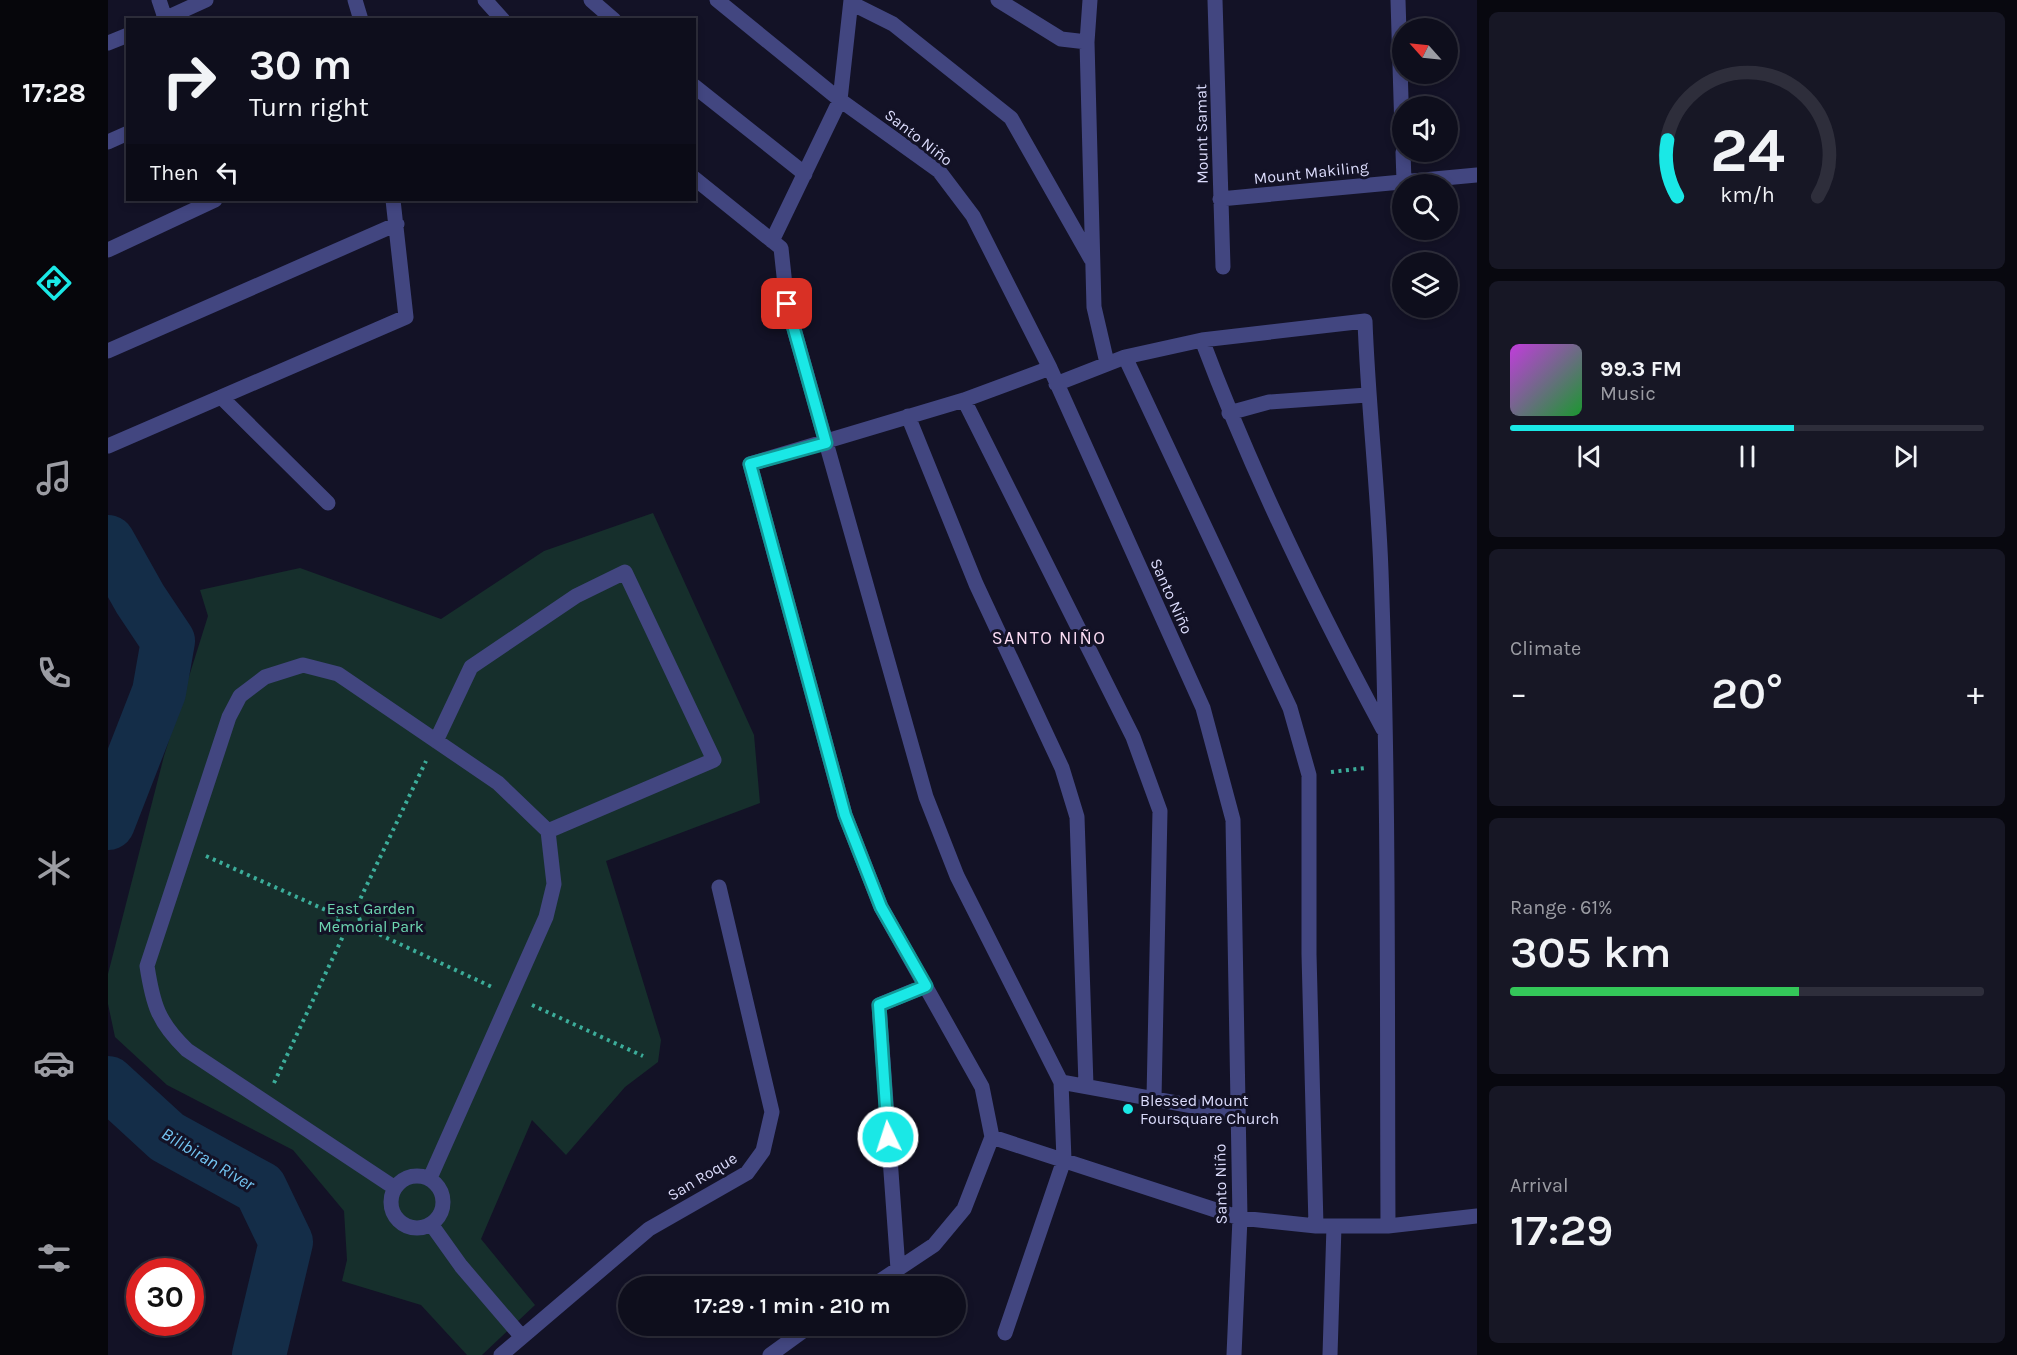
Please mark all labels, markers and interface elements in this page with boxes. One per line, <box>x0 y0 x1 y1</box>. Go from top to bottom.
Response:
north arrow <box>1392 18 1458 84</box>
map controls <box>1392 18 1458 318</box>
text: 30 m <box>249 40 352 90</box>
icon: right <box>150 42 228 120</box>
text: 17:28 <box>22 77 86 109</box>
street label: Mount Samat <box>1191 84 1212 184</box>
text: Turn right <box>249 91 369 123</box>
button: sound <box>1392 96 1458 162</box>
street label: Santo Niño <box>881 105 956 170</box>
text: 24 <box>1710 114 1784 187</box>
icon: left <box>211 156 244 189</box>
street label: Mount Makiling <box>1253 157 1370 188</box>
text: Then <box>150 160 199 186</box>
button: search <box>1392 174 1458 240</box>
text: km/h <box>1720 183 1774 208</box>
button: layers <box>1392 252 1458 318</box>
icon: directions <box>33 262 75 304</box>
pin <box>761 278 812 329</box>
icon: arrive <box>770 287 803 320</box>
text: 99.3 FM <box>1600 356 1682 382</box>
text: Music <box>1600 382 1656 405</box>
icon: previous <box>1573 440 1606 473</box>
icon: pause <box>1731 440 1764 473</box>
icon: next <box>1889 440 1922 473</box>
icon: music <box>33 457 75 499</box>
street label: Santo Niño <box>1146 555 1197 637</box>
district label: SANTO NIÑO <box>992 627 1106 649</box>
text: Climate <box>1510 637 1581 660</box>
icon: phone <box>33 652 75 694</box>
text: 20° <box>1711 667 1783 719</box>
text: − <box>1510 674 1527 712</box>
text: + <box>1967 674 1984 712</box>
icon: climate <box>33 847 75 889</box>
text: Range · 61% <box>1510 896 1613 919</box>
park label: East Garden Memorial Park <box>318 899 424 936</box>
text: 305 km <box>1510 926 1672 978</box>
icon: car <box>33 1042 75 1084</box>
place label: Blessed Mount Foursquare Church <box>1140 1091 1279 1128</box>
marker: Blessed Mount Foursquare Church <box>1121 1102 1135 1116</box>
position arrow <box>856 1105 920 1169</box>
water label: Bilibiran River <box>157 1123 259 1196</box>
street label: Santo Niño <box>1210 1143 1231 1225</box>
street label: San Roque <box>664 1148 740 1205</box>
text: Arrival <box>1510 1174 1569 1197</box>
text: 17:29 <box>1510 1204 1613 1256</box>
icon: filters <box>33 1237 75 1279</box>
speed limit sign: 30 <box>126 1258 204 1336</box>
text: 17:29 · 1 min · 210 m <box>694 1293 890 1319</box>

